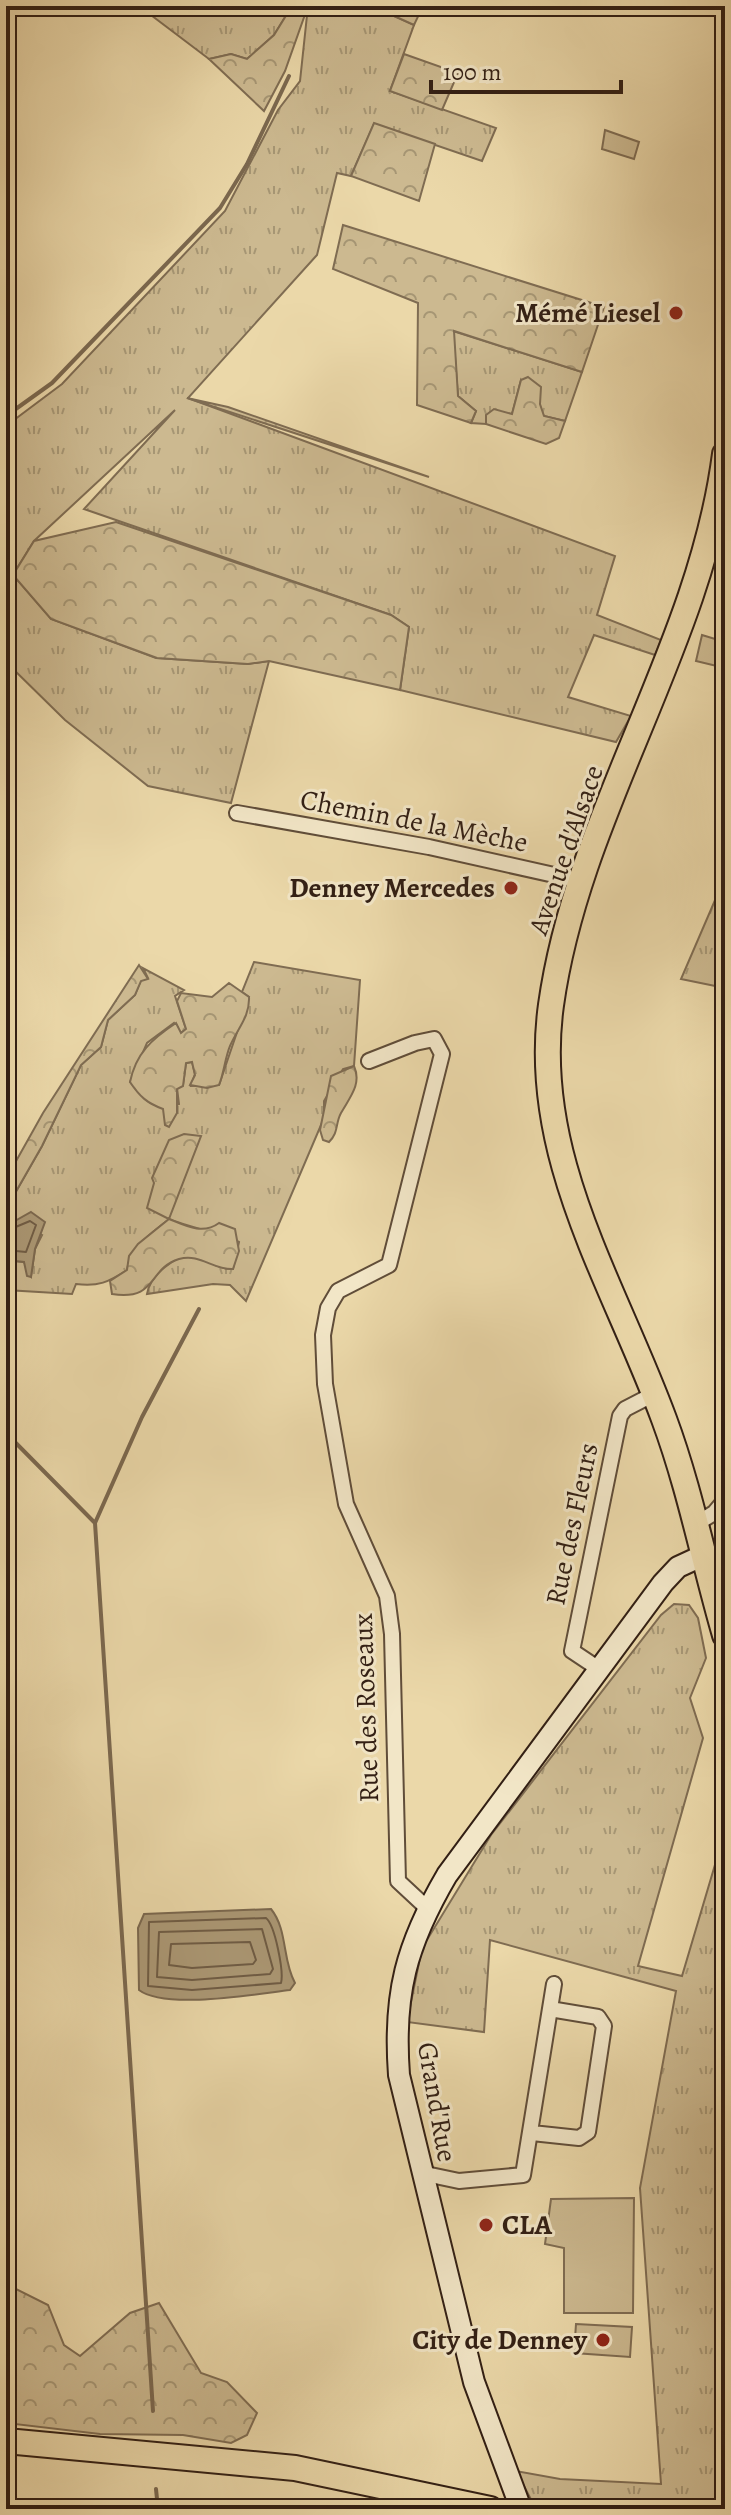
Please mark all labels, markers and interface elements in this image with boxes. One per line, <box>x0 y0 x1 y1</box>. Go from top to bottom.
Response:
scale bar <box>431 44 621 94</box>
text: 100 m <box>443 56 502 88</box>
place label: Mémé Liesel <box>515 294 661 332</box>
marker: Mémé Liesel <box>667 304 685 322</box>
street label: Avenue d'Alsace <box>519 760 613 941</box>
street label: Chemin de la Mèche <box>297 780 531 862</box>
place label: Denney Mercedes <box>289 869 495 907</box>
marker: Denney Mercedes <box>502 879 520 897</box>
street label: Rue des Fleurs <box>536 1439 608 1609</box>
street label: Rue des Roseaux <box>344 1612 388 1803</box>
street label: Grand'Rue <box>408 2039 466 2165</box>
place label: CLA <box>502 2206 552 2244</box>
marker: CLA <box>477 2216 495 2234</box>
place label: City de Denney <box>412 2321 588 2359</box>
marker: City de Denney <box>594 2331 612 2349</box>

